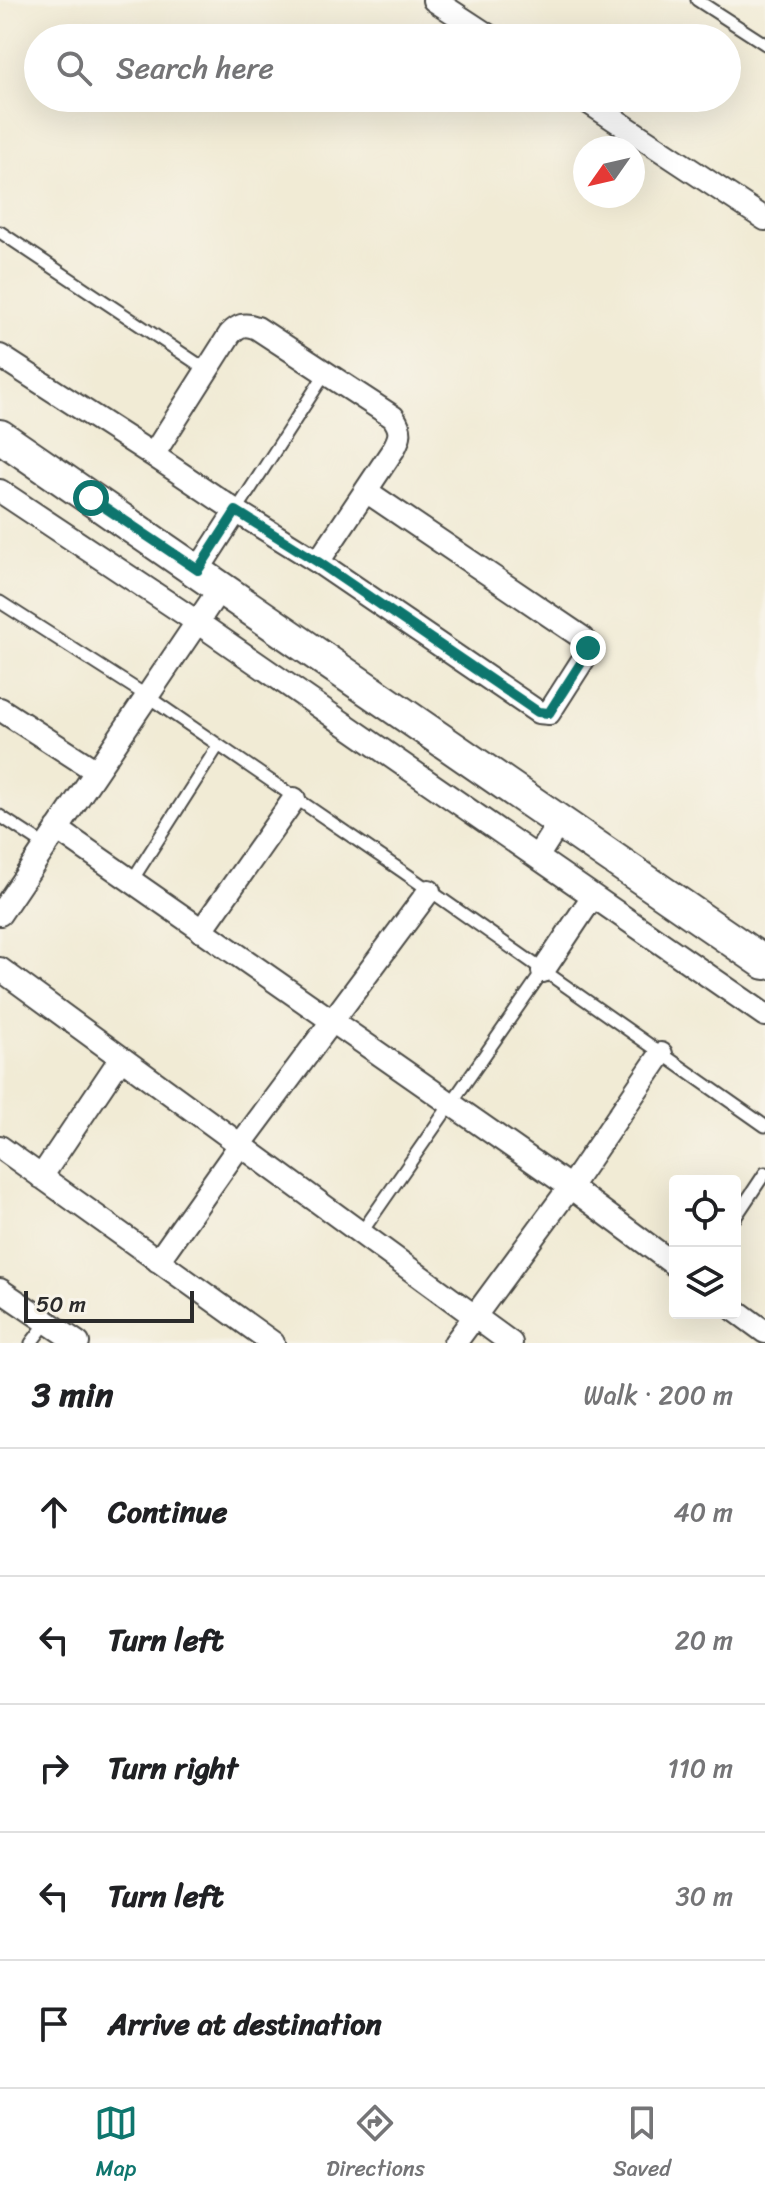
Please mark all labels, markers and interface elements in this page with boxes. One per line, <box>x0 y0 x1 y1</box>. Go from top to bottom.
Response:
search box <box>24 24 741 112</box>
text: Search here <box>116 41 274 95</box>
icon: search <box>52 46 96 90</box>
north arrow <box>573 136 645 208</box>
route start <box>73 480 109 516</box>
route end <box>570 630 606 666</box>
map controls <box>669 1175 741 1319</box>
button: locate <box>669 1175 741 1247</box>
button: layers <box>669 1247 741 1319</box>
text: 50 m <box>36 1285 86 1324</box>
scale bar <box>24 1287 194 1323</box>
text: 3 min <box>32 1365 113 1425</box>
text: Walk · 200 m <box>584 1372 733 1418</box>
text: Continue <box>108 1485 227 1539</box>
text: 40 m <box>674 1489 733 1535</box>
icon: ahead <box>32 1490 76 1534</box>
text: Turn left <box>108 1613 224 1667</box>
text: 20 m <box>675 1617 733 1663</box>
icon: left <box>32 1618 76 1662</box>
text: Turn right <box>108 1741 238 1795</box>
text: 110 m <box>668 1745 733 1791</box>
icon: right <box>32 1746 76 1790</box>
text: Turn left <box>108 1869 224 1923</box>
text: 30 m <box>676 1873 733 1919</box>
icon: left <box>32 1874 76 1918</box>
text: Arrive at destination <box>108 1997 382 2051</box>
icon: arrive <box>32 2002 76 2046</box>
tab: Map <box>94 2101 138 2188</box>
tab: Directions <box>326 2101 425 2188</box>
tab: Saved <box>613 2101 671 2188</box>

